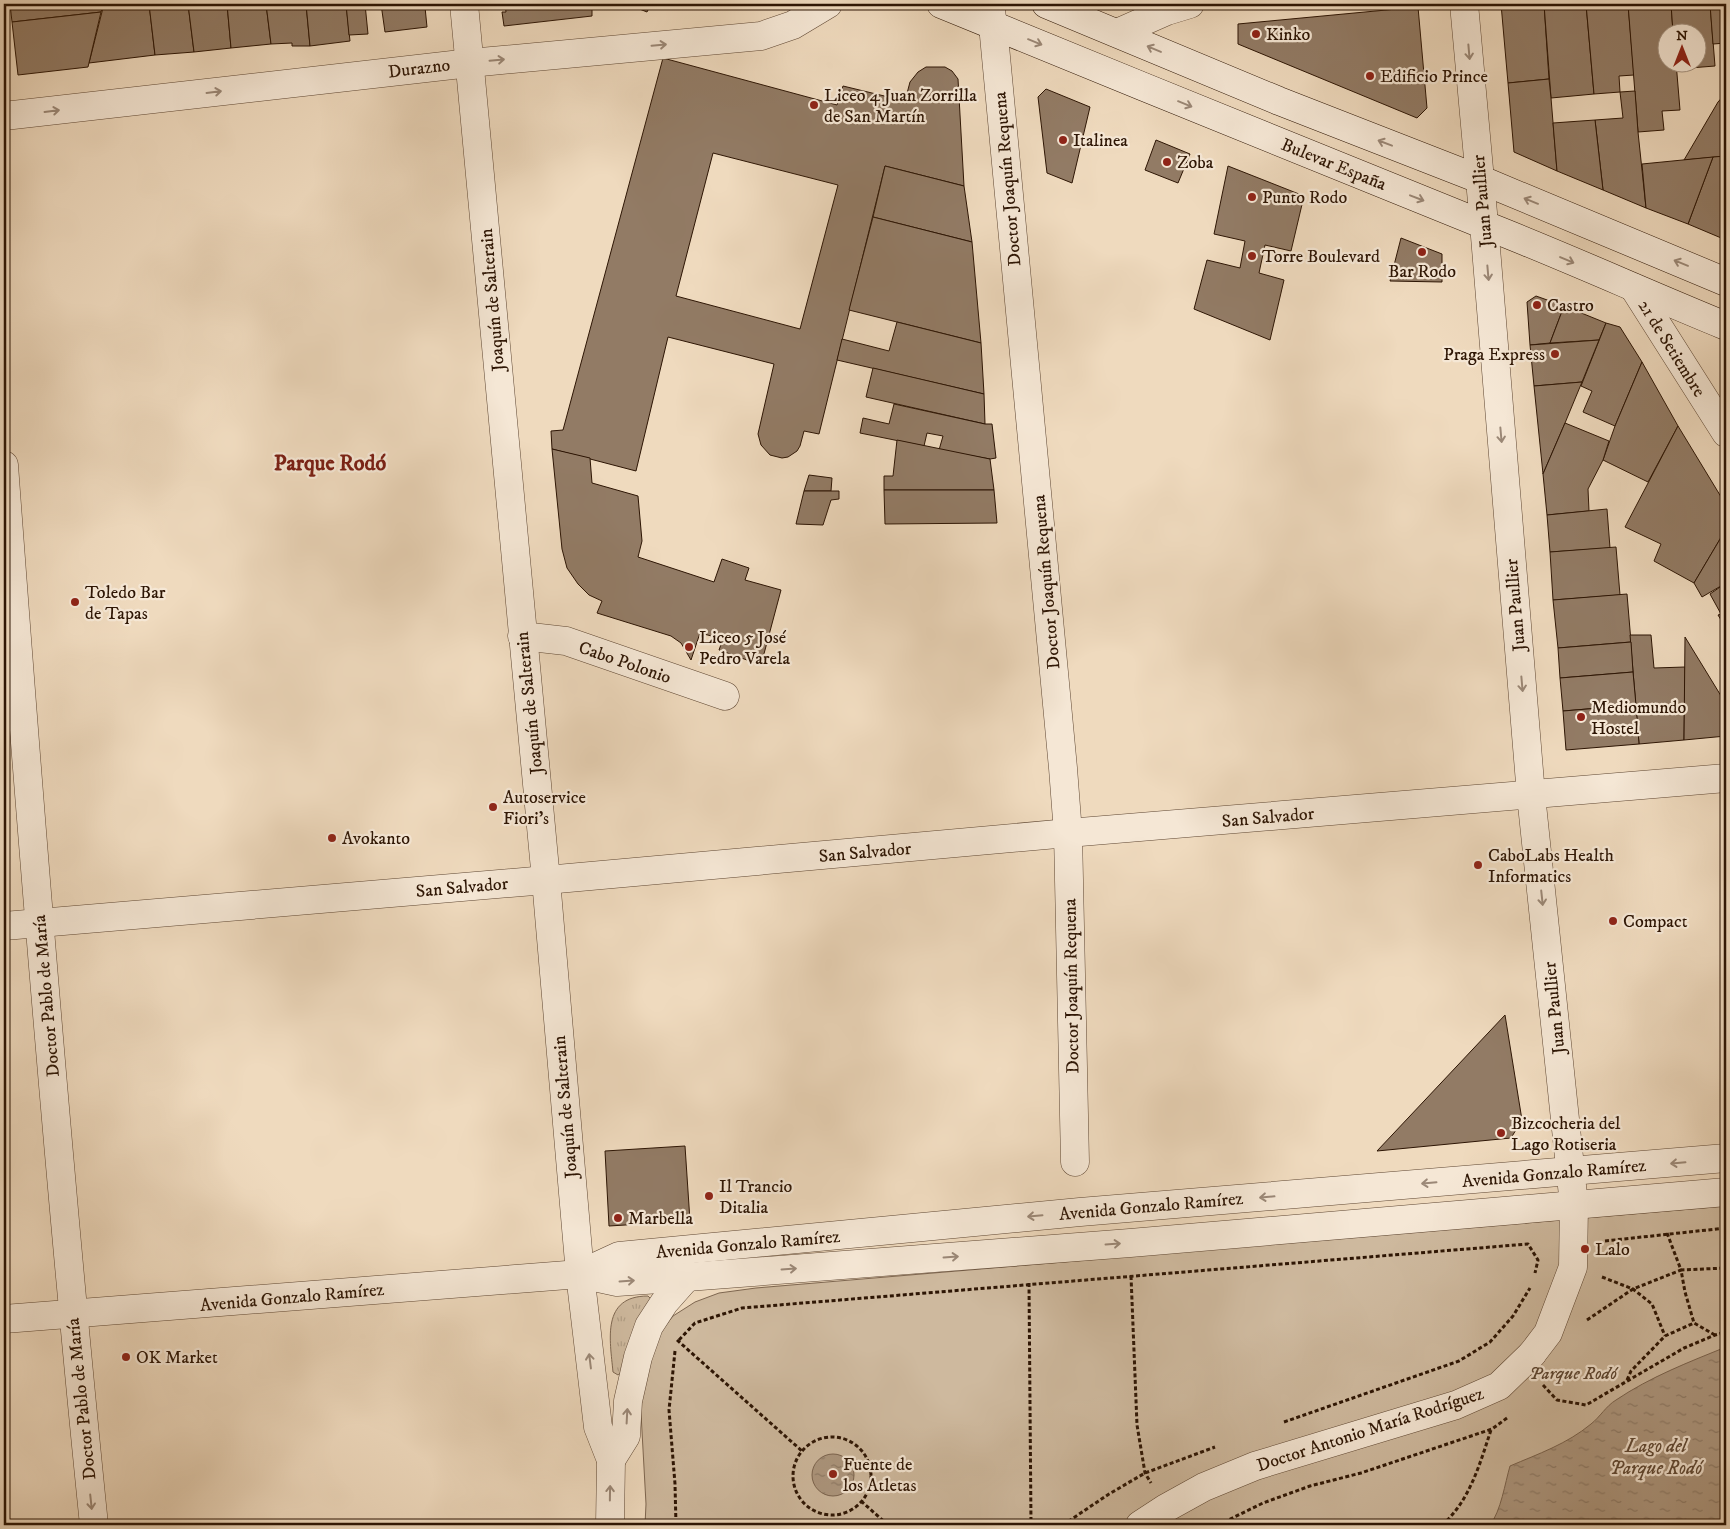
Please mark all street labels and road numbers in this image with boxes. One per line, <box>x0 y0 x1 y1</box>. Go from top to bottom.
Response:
street label: Durazno <box>387 54 452 84</box>
street label: Doctor Joaquín Requena <box>989 90 1027 267</box>
street label: Bulevar España <box>1278 134 1390 196</box>
street label: Juan Paullier <box>1468 153 1498 250</box>
street label: Joaquín de Salterain <box>476 227 510 374</box>
street label: 21 de Setiembre <box>1633 296 1710 401</box>
street label: Doctor Joaquín Requena <box>1028 493 1066 670</box>
street label: Juan Paullier <box>1501 557 1531 654</box>
street label: Joaquín de Salterain <box>512 630 549 777</box>
street label: Cabo Polonio <box>576 637 674 689</box>
street label: San Salvador <box>1221 803 1315 833</box>
street label: San Salvador <box>818 838 912 868</box>
street label: San Salvador <box>415 873 509 903</box>
street label: Doctor Joaquín Requena <box>1059 898 1085 1074</box>
street label: Doctor Pablo de María <box>29 914 65 1078</box>
street label: Juan Paullier <box>1539 960 1571 1057</box>
street label: Joaquín de Salterain <box>549 1034 583 1181</box>
street label: Avenida Gonzalo Ramírez <box>1461 1155 1647 1193</box>
street label: Avenida Gonzalo Ramírez <box>1058 1188 1244 1226</box>
street label: Avenida Gonzalo Ramírez <box>655 1226 841 1264</box>
street label: Avenida Gonzalo Ramírez <box>199 1279 385 1317</box>
street label: Doctor Pablo de María <box>63 1316 101 1481</box>
street label: Doctor Antonio María Rodríguez <box>1254 1383 1487 1477</box>

